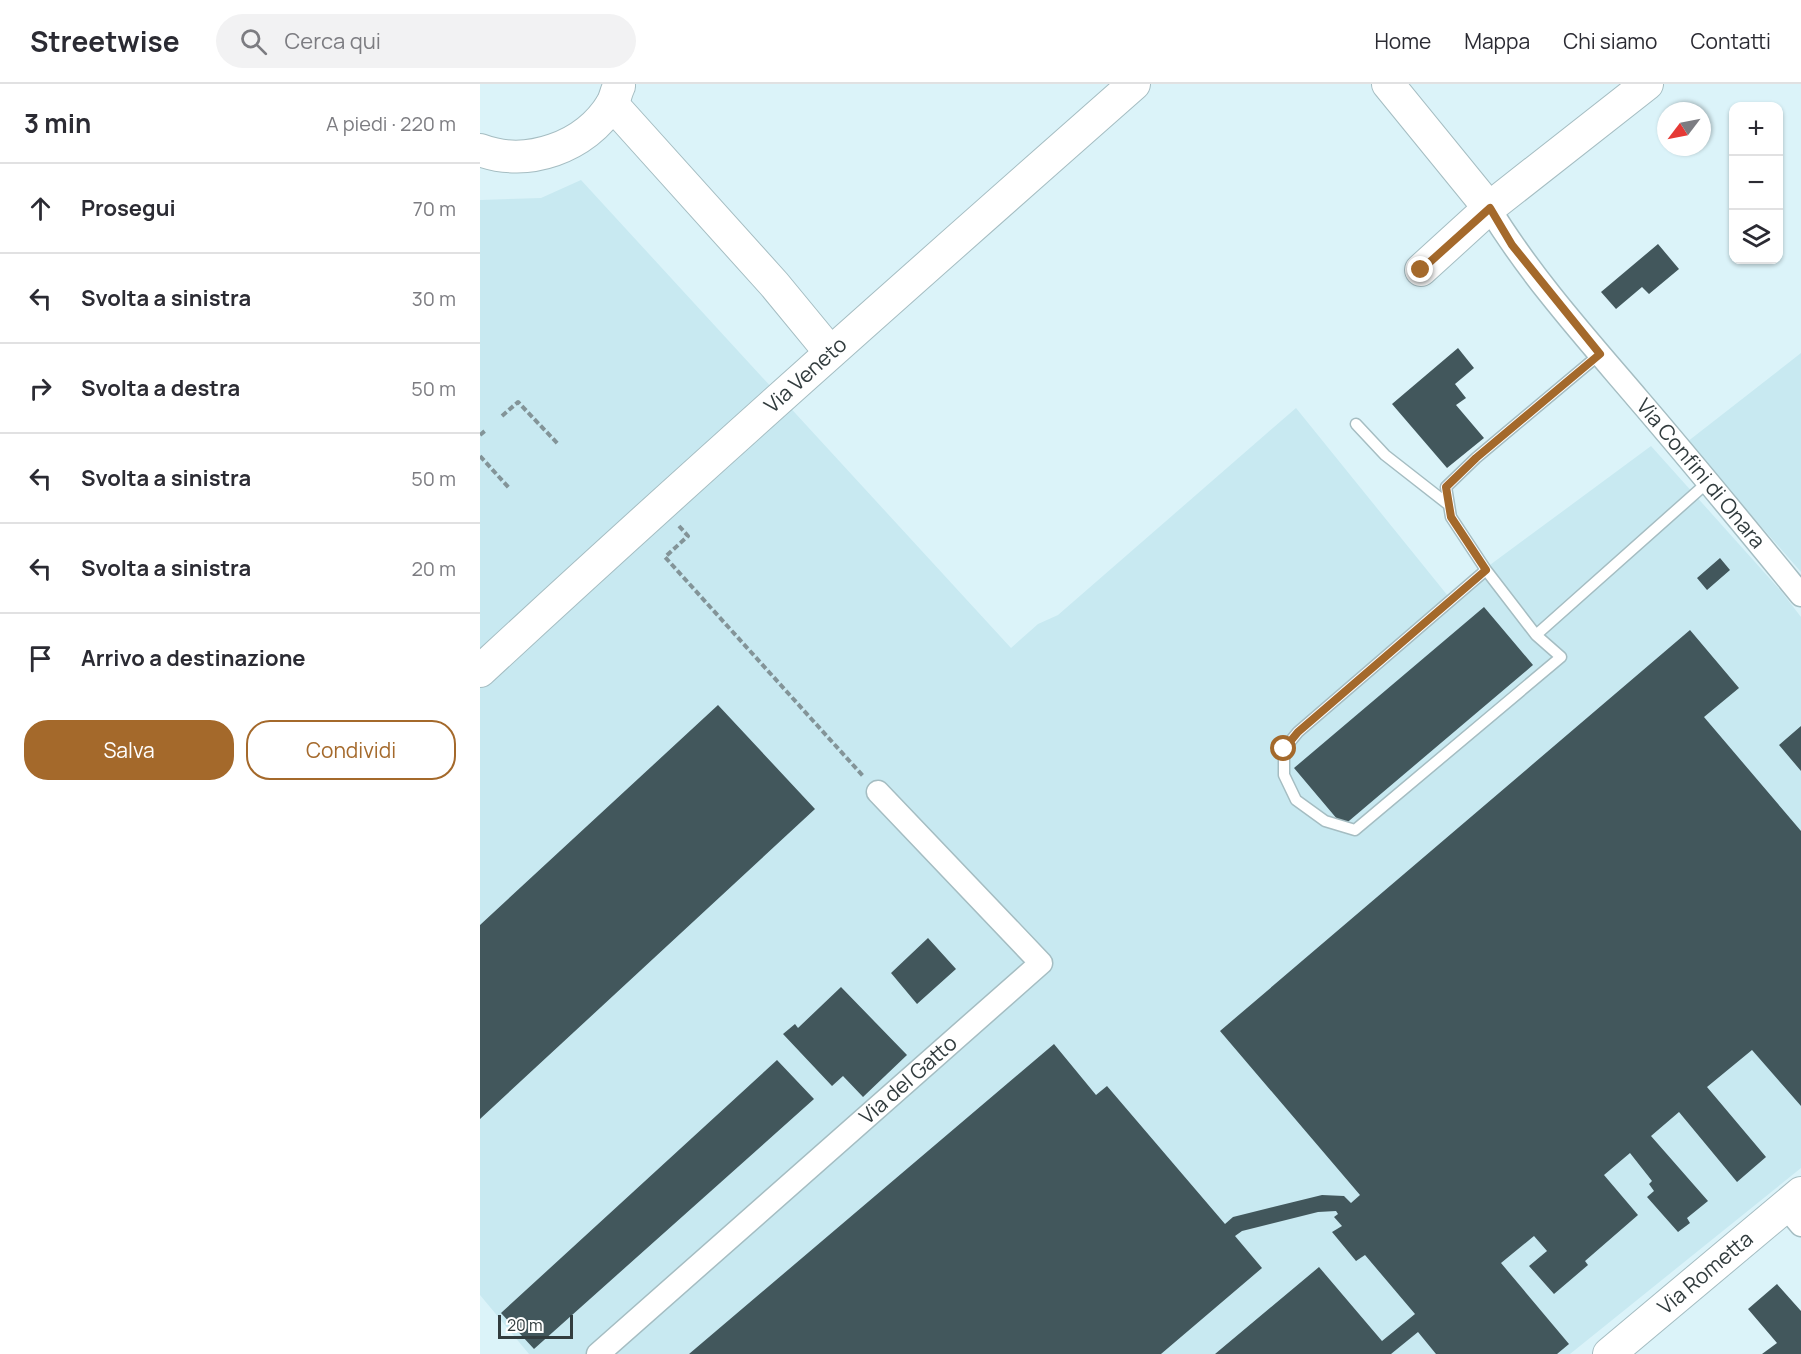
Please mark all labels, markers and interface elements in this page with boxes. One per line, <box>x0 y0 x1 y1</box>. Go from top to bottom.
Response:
search box <box>216 14 636 68</box>
text: Streetwise <box>30 22 180 60</box>
icon: search <box>237 25 270 58</box>
text: Cerca qui <box>285 26 381 56</box>
text: Home <box>1374 27 1431 55</box>
text: Mappa <box>1464 27 1530 55</box>
text: Chi siamo <box>1563 27 1658 55</box>
text: Contatti <box>1691 27 1771 55</box>
north arrow <box>1657 102 1711 156</box>
map controls <box>1729 102 1783 264</box>
button: + <box>1729 102 1783 156</box>
text: 3 min <box>24 105 91 141</box>
text: A piedi · 220 m <box>326 110 456 137</box>
button: − <box>1729 156 1783 210</box>
icon: ahead <box>24 192 57 225</box>
text: Prosegui <box>81 193 176 223</box>
text: 70 m <box>413 195 456 222</box>
button: layers <box>1729 210 1783 264</box>
route end <box>1407 256 1433 282</box>
icon: left <box>24 282 57 315</box>
text: Svolta a sinistra <box>81 283 251 313</box>
text: 30 m <box>412 285 456 312</box>
street label: Via Veneto <box>758 330 852 419</box>
icon: right <box>24 372 57 405</box>
text: Svolta a destra <box>81 373 240 403</box>
text: 50 m <box>411 375 456 402</box>
street label: Via Confini di Onara <box>1631 392 1772 554</box>
icon: left <box>24 462 57 495</box>
text: Svolta a sinistra <box>81 463 251 493</box>
text: 50 m <box>411 465 456 492</box>
icon: left <box>24 552 57 585</box>
text: Svolta a sinistra <box>81 553 251 583</box>
text: 20 m <box>411 555 456 582</box>
icon: arrive <box>24 642 57 675</box>
text: Arrivo a destinazione <box>81 643 305 673</box>
button: Salva <box>24 720 234 780</box>
button: Condividi <box>246 720 456 780</box>
route start <box>1270 735 1296 761</box>
street label: Via del Gatto <box>853 1029 962 1130</box>
street label: Via Rometta <box>1651 1224 1758 1320</box>
scale bar <box>498 1312 573 1340</box>
text: 20 m <box>507 1314 543 1336</box>

